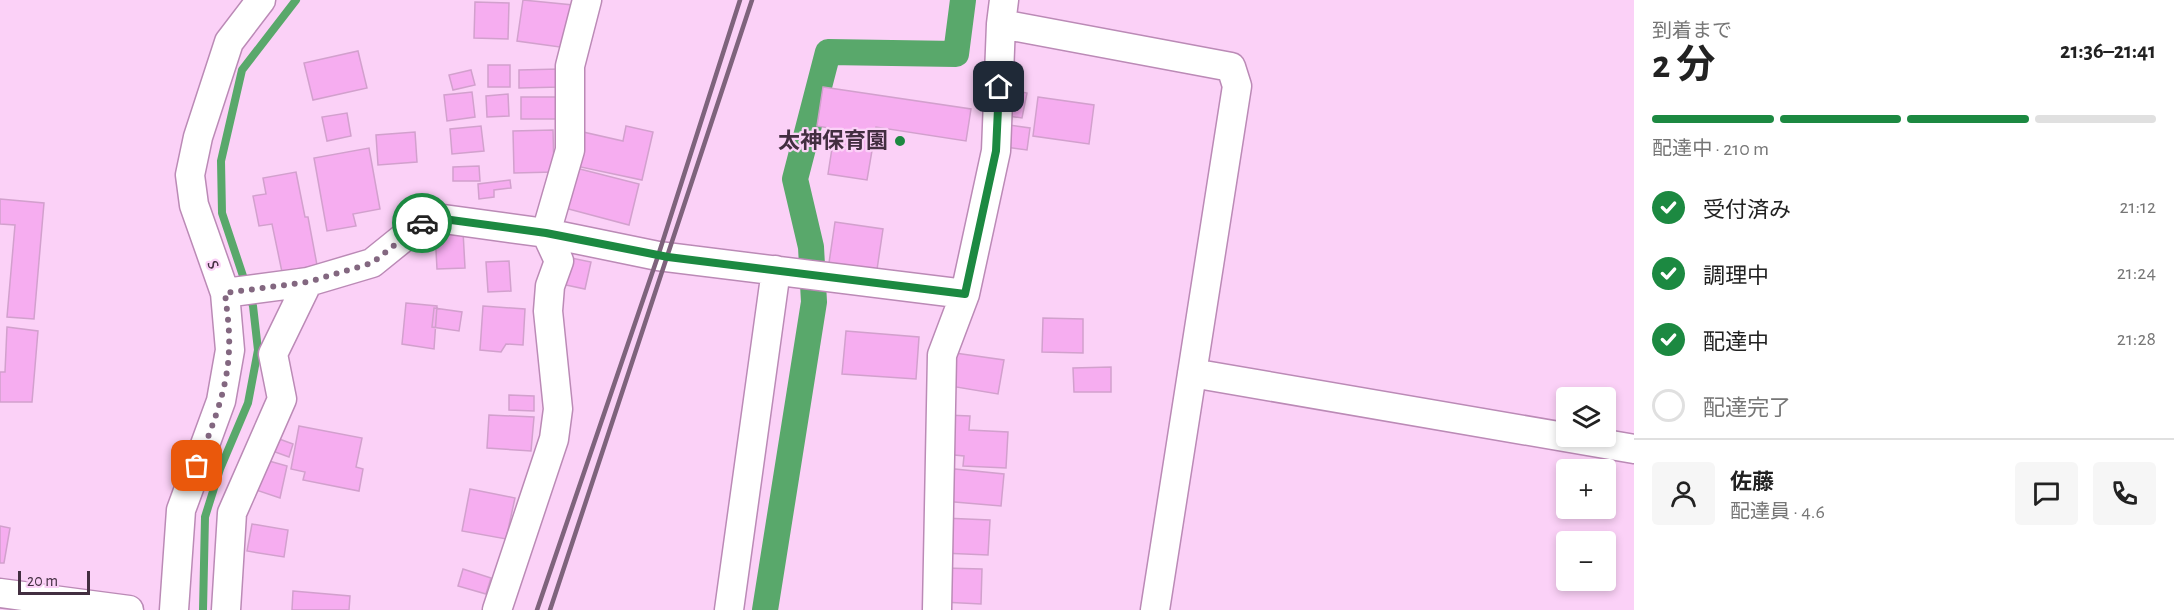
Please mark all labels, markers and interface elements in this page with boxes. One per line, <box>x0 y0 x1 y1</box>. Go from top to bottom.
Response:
text: 到着まで <box>1652 21 1732 41</box>
text: 21:36–21:41 <box>2060 40 2156 62</box>
text: 2 分 <box>1652 46 1715 85</box>
pin <box>973 61 1024 112</box>
icon: home <box>982 70 1015 103</box>
place label: 太神保育園 <box>778 129 888 152</box>
marker: 太神保育園 <box>893 134 907 148</box>
text: 配達中 · 210 m <box>1652 139 1769 159</box>
icon: check <box>1652 191 1685 224</box>
courier <box>392 193 452 253</box>
text: 21:12 <box>2119 197 2156 217</box>
text: 受付済み <box>1703 199 1791 221</box>
icon: car <box>406 207 439 240</box>
street label: s <box>203 256 227 272</box>
icon: check <box>1652 257 1685 290</box>
text: 21:24 <box>2117 263 2156 283</box>
text: 調理中 <box>1703 265 1769 287</box>
icon: check <box>1652 323 1685 356</box>
text: 21:28 <box>2117 329 2156 349</box>
text: 配達中 <box>1703 331 1769 353</box>
map controls <box>1556 387 1616 591</box>
button: layers <box>1556 387 1616 447</box>
text: 配達完了 <box>1703 397 1791 419</box>
pin <box>171 440 222 491</box>
icon: bag <box>180 449 213 482</box>
button: + <box>1556 459 1616 519</box>
button: person <box>1652 462 1715 525</box>
button: chat <box>2015 462 2078 525</box>
button: phone <box>2093 462 2156 525</box>
text: 佐藤 <box>1730 471 1774 493</box>
text: 配達員 · 4.6 <box>1730 502 1825 522</box>
button: − <box>1556 531 1616 591</box>
scale bar <box>18 568 90 596</box>
text: 20 m <box>27 573 58 589</box>

